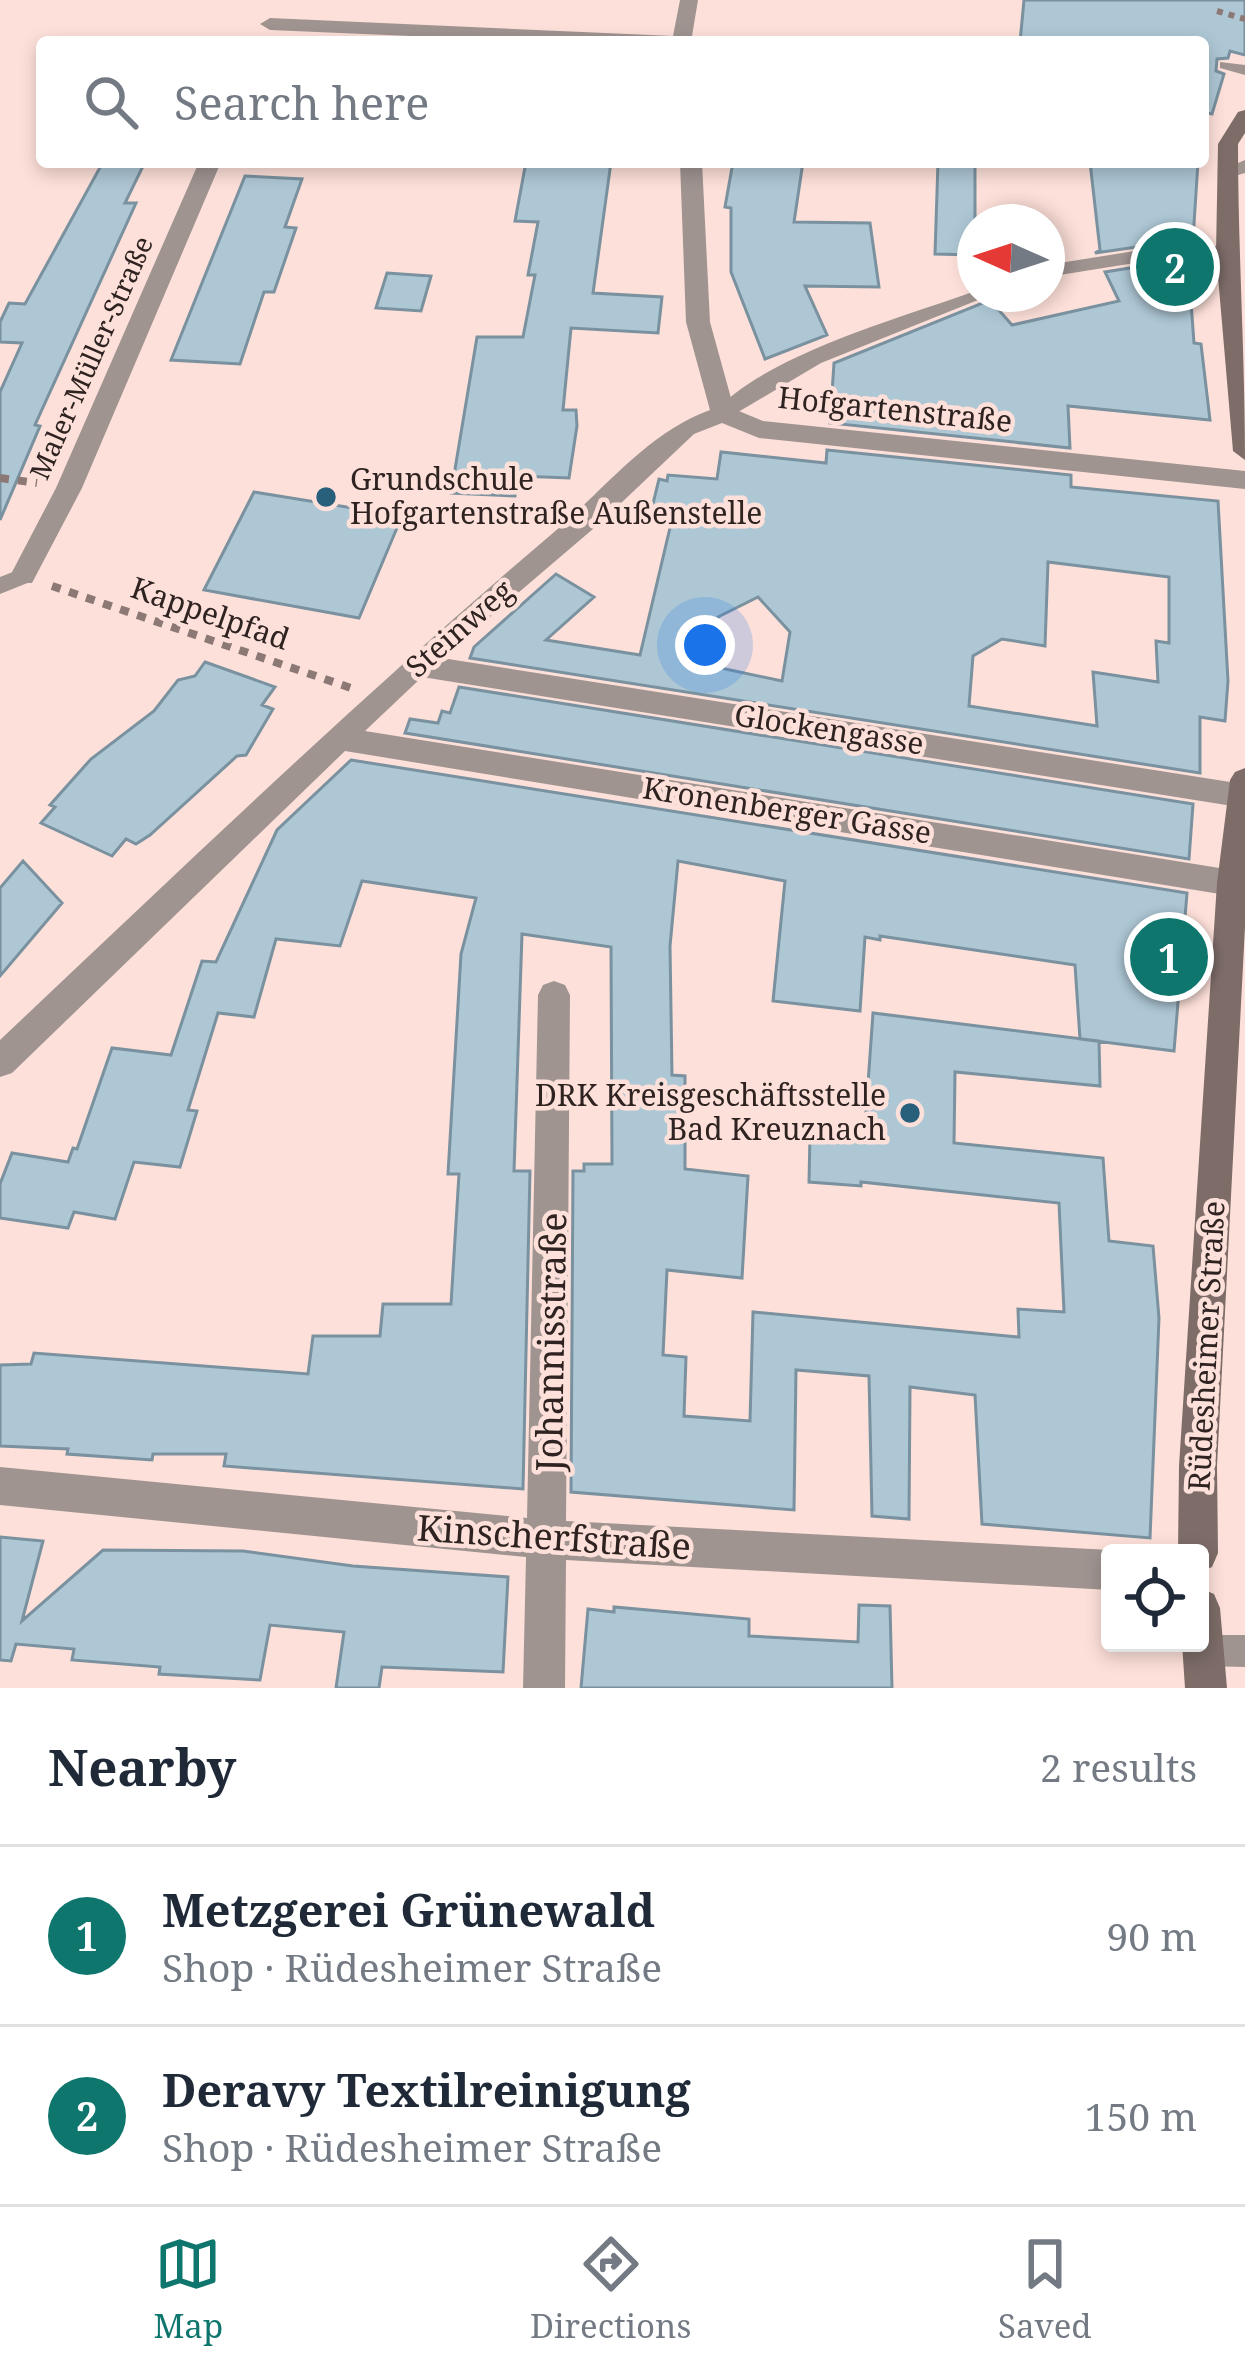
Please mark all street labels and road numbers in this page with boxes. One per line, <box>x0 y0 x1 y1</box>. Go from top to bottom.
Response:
street label: Maler-Müller-Straße <box>20 230 161 485</box>
street label: Hofgartenstraße <box>776 376 1014 441</box>
street label: Kappelpfad <box>126 566 295 659</box>
street label: Steinweg <box>397 570 521 686</box>
street label: Glockengasse <box>732 693 927 764</box>
street label: Kronenberger Gasse <box>640 766 934 853</box>
street label: Rüdesheimer Straße <box>1177 1200 1234 1492</box>
street label: Johannisstraße <box>524 1212 577 1473</box>
street label: Kinscherfstraße <box>416 1502 693 1571</box>

